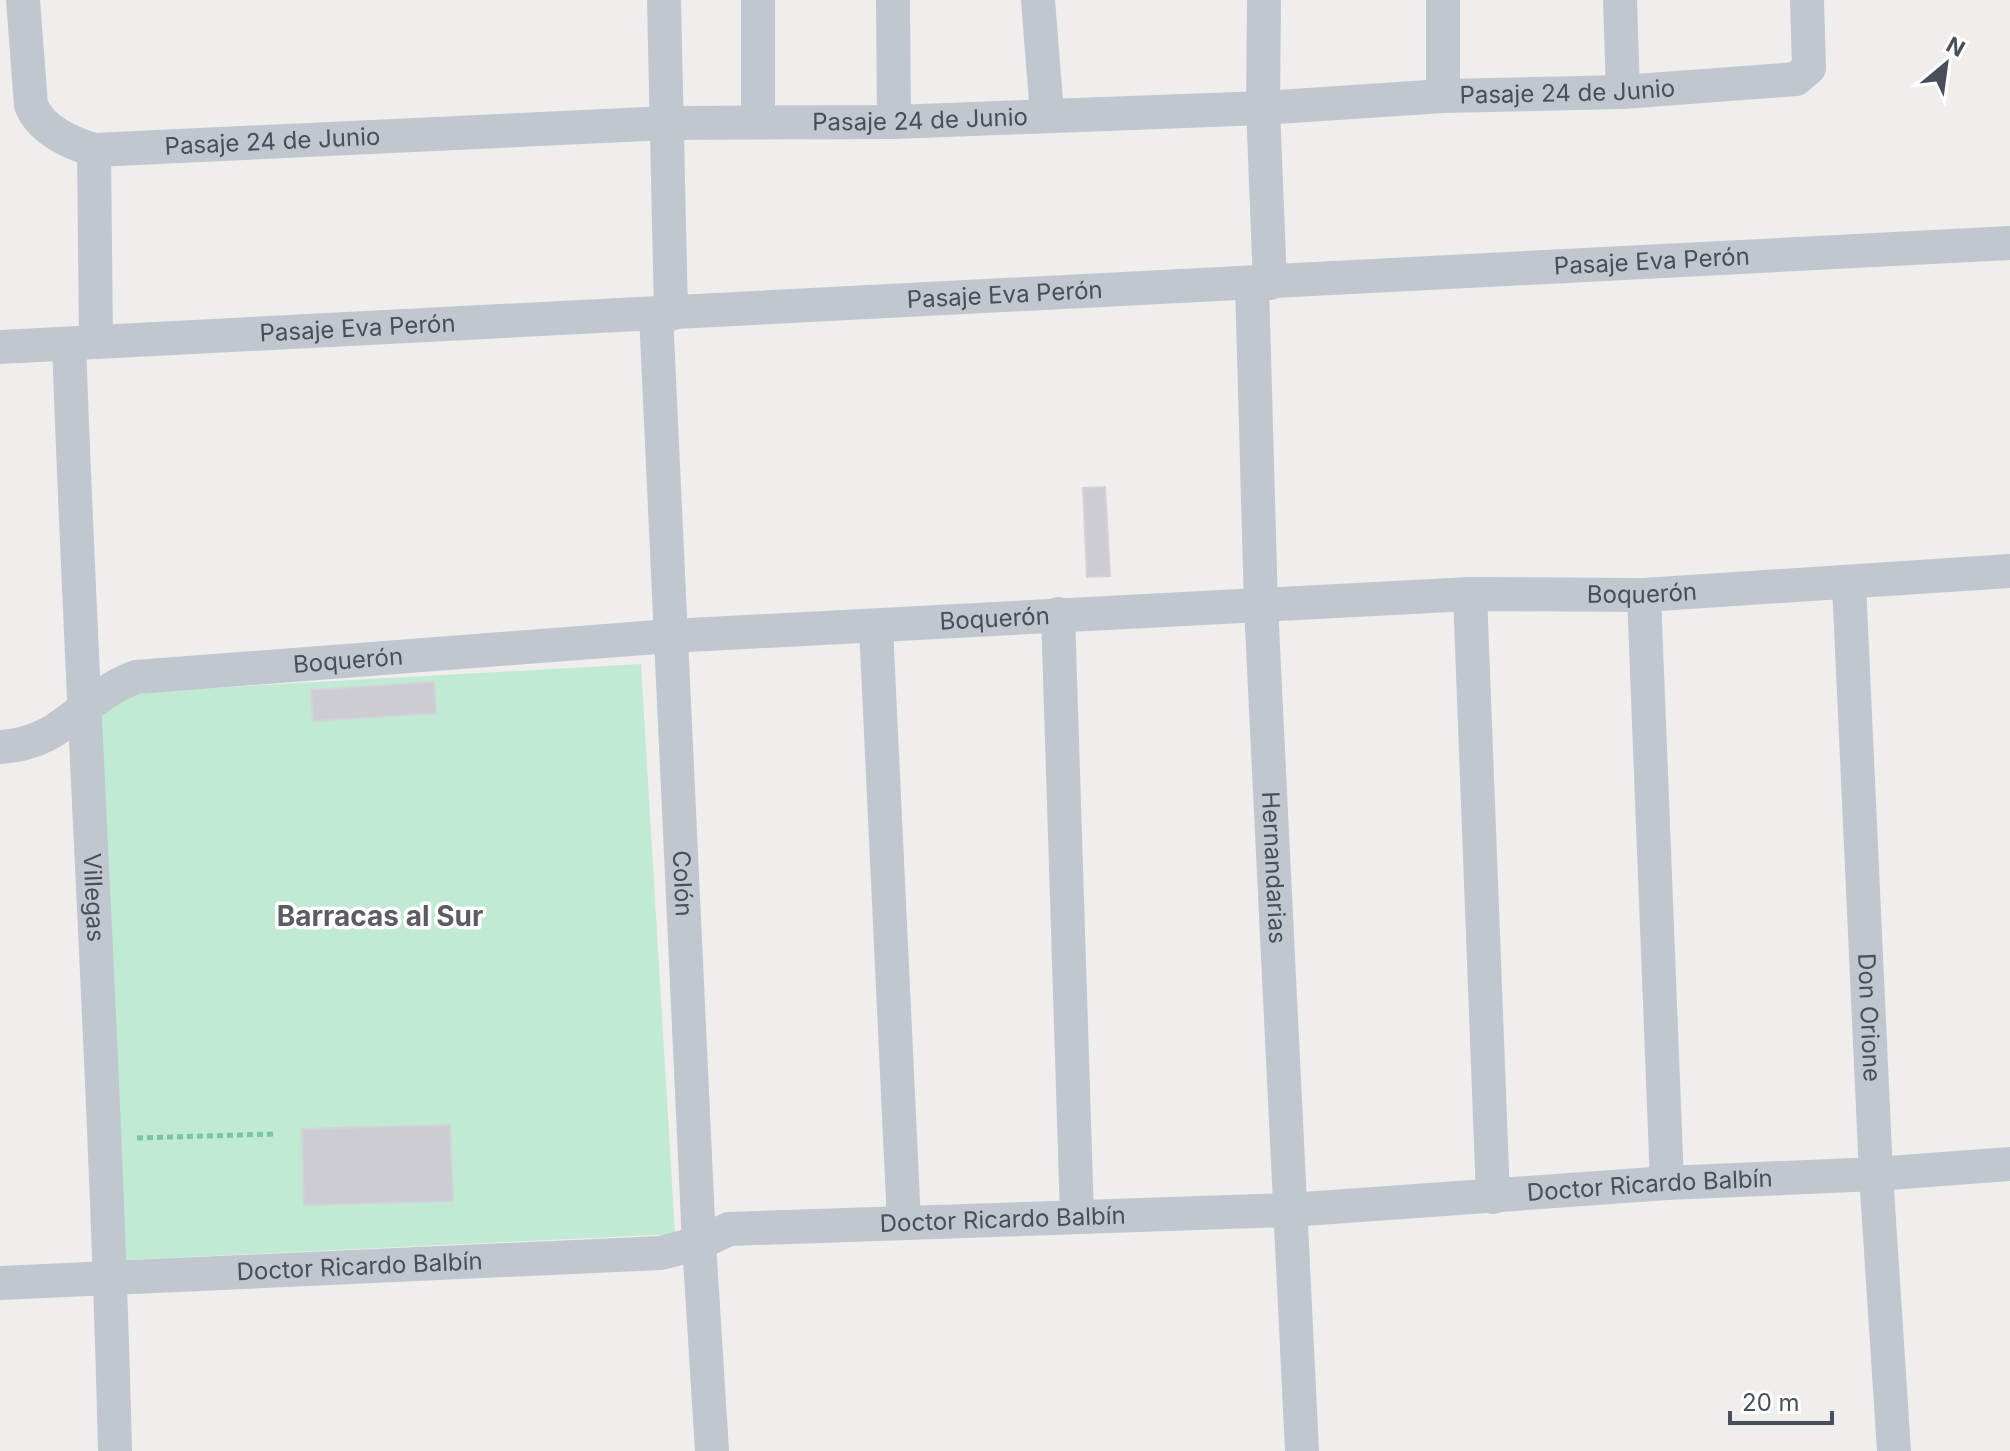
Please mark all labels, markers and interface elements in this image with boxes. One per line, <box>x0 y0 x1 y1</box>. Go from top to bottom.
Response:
north arrow <box>1906 24 1986 104</box>
text: N <box>1942 31 1969 62</box>
street label: Pasaje 24 de Junio <box>1459 73 1676 110</box>
street label: Pasaje 24 de Junio <box>812 102 1028 136</box>
street label: Pasaje 24 de Junio <box>164 122 381 161</box>
street label: Pasaje Eva Perón <box>1553 241 1750 281</box>
street label: Pasaje Eva Perón <box>906 275 1103 314</box>
street label: Pasaje Eva Perón <box>259 308 456 348</box>
street label: Boquerón <box>1587 577 1698 609</box>
street label: Boquerón <box>939 601 1050 636</box>
street label: Boquerón <box>292 642 404 679</box>
street label: Hernandarias <box>1256 791 1292 945</box>
street label: Colón <box>667 850 699 917</box>
street label: Villegas <box>77 852 111 943</box>
district label: Barracas al Sur <box>277 899 483 933</box>
street label: Don Orione <box>1852 953 1887 1083</box>
street label: Doctor Ricardo Balbín <box>1526 1163 1773 1207</box>
street label: Doctor Ricardo Balbín <box>879 1201 1126 1238</box>
street label: Doctor Ricardo Balbín <box>236 1246 483 1286</box>
scale bar <box>1730 1375 1832 1425</box>
text: 20 m <box>1742 1388 1800 1417</box>

